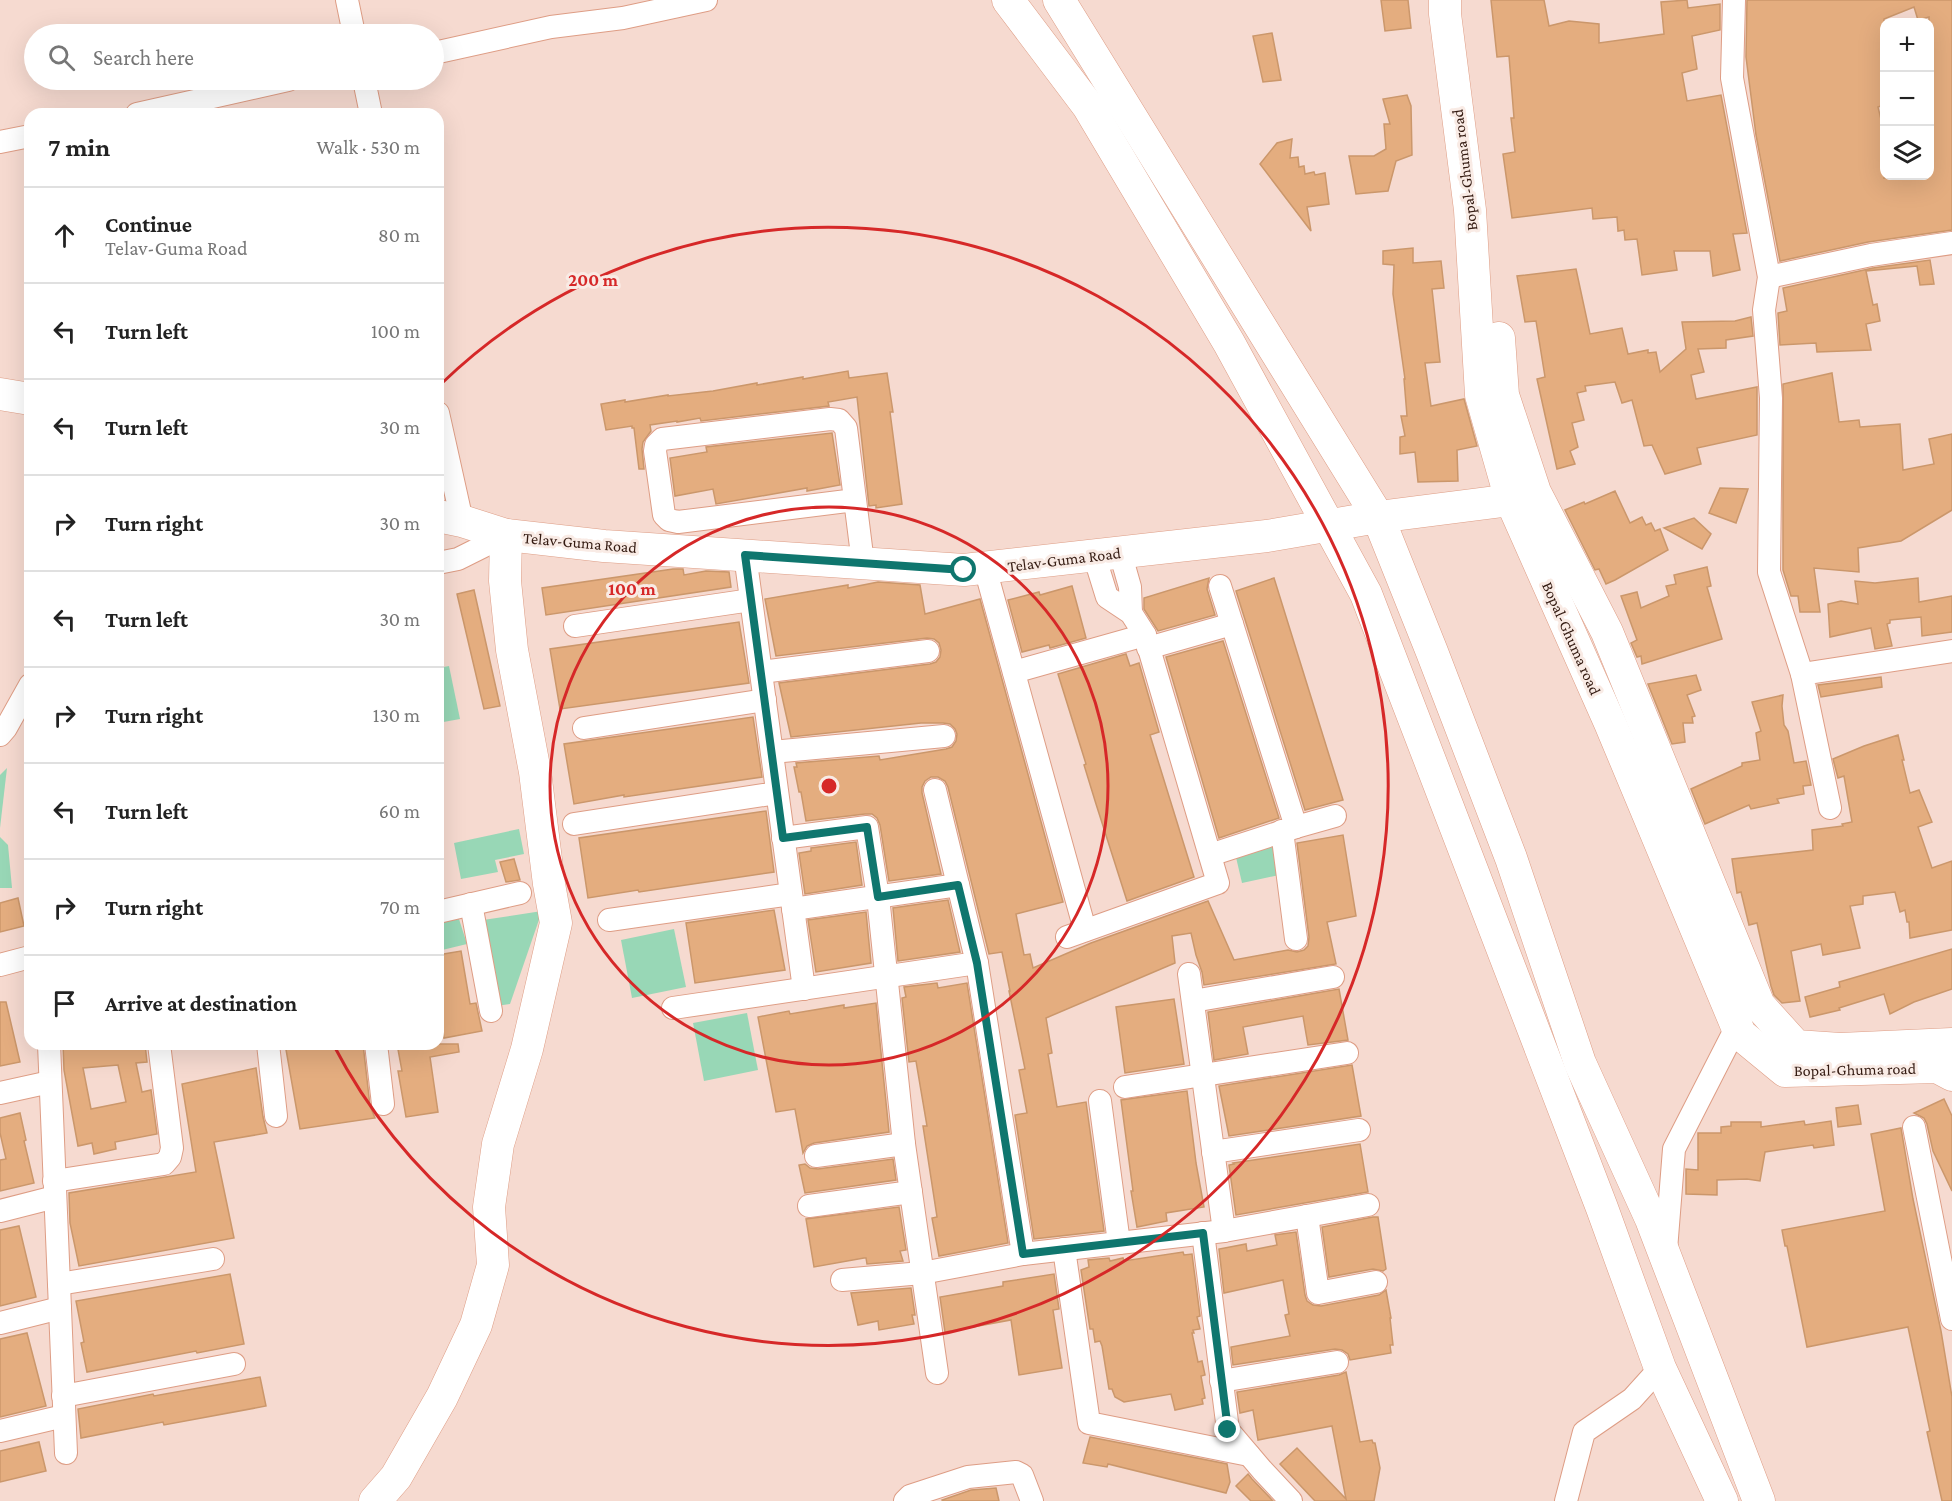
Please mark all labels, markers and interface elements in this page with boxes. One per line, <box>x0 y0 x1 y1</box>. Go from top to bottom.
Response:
map controls <box>1880 18 1934 180</box>
button: + <box>1880 18 1934 72</box>
search box <box>24 24 444 90</box>
icon: search <box>45 41 78 74</box>
text: Search here <box>93 45 194 70</box>
button: − <box>1880 72 1934 126</box>
street label: Bopal-Ghuma road <box>1449 108 1481 232</box>
button: layers <box>1880 126 1934 180</box>
text: 7 min <box>48 133 110 162</box>
text: Walk · 530 m <box>316 136 420 158</box>
text: Continue <box>105 212 192 237</box>
icon: ahead <box>48 219 81 252</box>
text: 80 m <box>378 224 420 246</box>
text: Telav-Guma Road <box>105 237 248 259</box>
text: 200 m <box>568 270 619 290</box>
icon: left <box>48 315 81 348</box>
text: Turn left <box>105 319 188 344</box>
text: 100 m <box>371 320 420 342</box>
icon: left <box>48 411 81 444</box>
text: Turn left <box>105 415 188 440</box>
text: 30 m <box>379 416 420 438</box>
icon: right <box>48 507 81 540</box>
text: Turn right <box>105 511 203 536</box>
text: 30 m <box>379 512 420 534</box>
street label: Telav-Guma Road <box>522 529 638 556</box>
street label: Telav-Guma Road <box>1006 544 1122 575</box>
route start <box>950 556 976 582</box>
text: 100 m <box>608 579 656 599</box>
street label: Bopal-Ghuma road <box>1538 579 1604 698</box>
icon: left <box>48 603 81 636</box>
text: Turn left <box>105 607 188 632</box>
text: 30 m <box>379 608 420 630</box>
icon: right <box>48 699 81 732</box>
text: Turn right <box>105 703 203 728</box>
text: 130 m <box>373 704 420 726</box>
centre of rings <box>819 776 839 796</box>
icon: left <box>48 795 81 828</box>
text: Turn left <box>105 799 188 824</box>
text: 60 m <box>379 800 420 822</box>
icon: right <box>48 891 81 924</box>
text: Turn right <box>105 895 203 920</box>
text: 70 m <box>380 896 420 918</box>
icon: arrive <box>48 987 81 1020</box>
text: Arrive at destination <box>105 991 297 1016</box>
street label: Bopal-Ghuma road <box>1794 1060 1917 1080</box>
route end <box>1214 1416 1240 1442</box>

